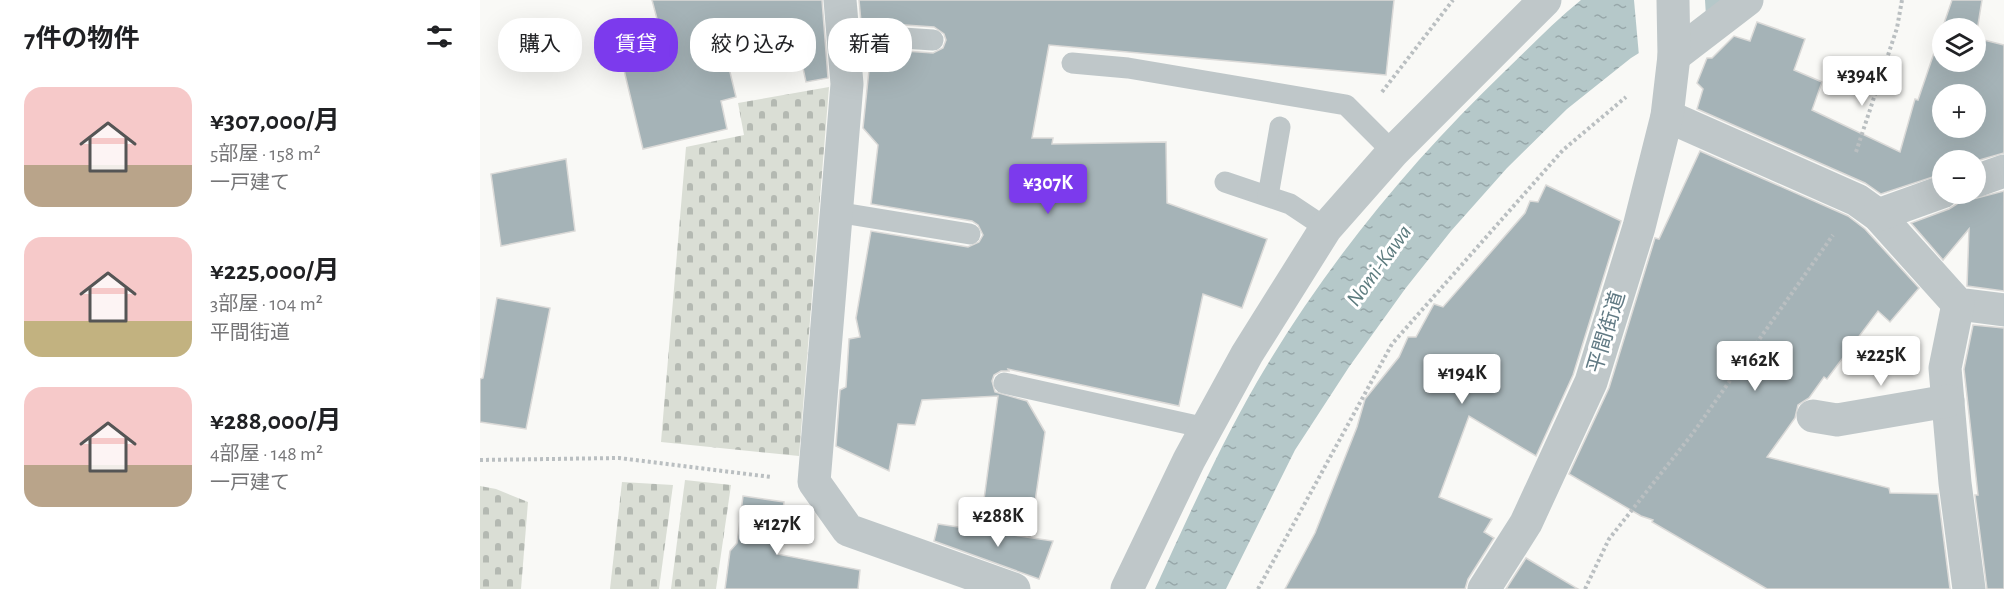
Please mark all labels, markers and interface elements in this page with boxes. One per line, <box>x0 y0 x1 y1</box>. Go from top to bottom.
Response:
chip: 購入 <box>498 18 582 72</box>
chip: 賃貸 <box>594 18 678 72</box>
chip: 絞り込み <box>690 18 816 72</box>
chip: 新着 <box>828 18 912 72</box>
map controls <box>1932 18 1986 204</box>
button: layers <box>1932 18 1986 72</box>
icon: filters <box>423 20 456 53</box>
text: 7件の物件 <box>24 26 139 52</box>
pin: ¥394K <box>1820 56 1904 107</box>
text: ¥394K <box>1837 65 1887 85</box>
button: + <box>1932 84 1986 138</box>
text: ¥307,000/月 <box>210 108 340 134</box>
icon: home <box>72 111 144 183</box>
text: 5部屋 · 158 m² <box>210 144 321 164</box>
button: − <box>1932 150 1986 204</box>
pin: ¥307K <box>1006 164 1090 215</box>
text: 一戸建て <box>210 173 290 193</box>
text: ¥307K <box>1023 173 1073 193</box>
water label: Nomi-Kawa <box>1342 221 1415 310</box>
text: ¥225,000/月 <box>210 258 339 284</box>
icon: home <box>72 261 144 333</box>
street label: 平間街道 <box>1583 289 1629 375</box>
text: 3部屋 · 104 m² <box>210 294 323 314</box>
text: 平間街道 <box>210 323 290 343</box>
pin: ¥225K <box>1839 336 1923 387</box>
pin: ¥162K <box>1713 341 1797 392</box>
text: ¥225K <box>1856 345 1906 365</box>
text: ¥162K <box>1731 350 1779 370</box>
pin: ¥194K <box>1420 354 1504 405</box>
text: ¥194K <box>1437 363 1487 383</box>
text: ¥288,000/月 <box>210 408 342 434</box>
icon: home <box>72 411 144 483</box>
text: 4部屋 · 148 m² <box>210 444 323 464</box>
text: 一戸建て <box>210 473 290 493</box>
pin: ¥288K <box>956 497 1040 548</box>
pin: ¥127K <box>735 505 819 556</box>
text: ¥288K <box>972 506 1024 526</box>
text: ¥127K <box>753 514 801 534</box>

